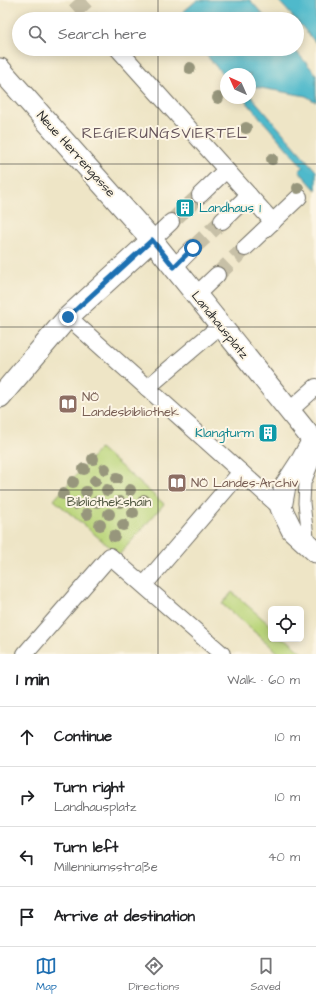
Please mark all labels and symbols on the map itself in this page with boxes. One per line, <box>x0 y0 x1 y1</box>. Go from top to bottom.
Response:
north arrow <box>220 68 256 104</box>
street label: Neue Herrengasse <box>32 107 120 202</box>
district label: REGIERUNGSVIERTEL <box>82 123 248 144</box>
building icon: Landhaus 1 <box>174 197 196 219</box>
place label: Landhaus 1 <box>199 199 261 217</box>
route start <box>184 239 202 257</box>
street label: Landhausplatz <box>187 287 253 363</box>
route end <box>59 308 77 326</box>
place label: NÖ Landesbibliothek <box>82 388 179 421</box>
library icon: NÖ Landesbibliothek <box>57 393 79 415</box>
building icon: Klangturm <box>257 422 279 444</box>
place label: Klangturm <box>195 424 255 443</box>
library icon: NÖ Landes-Archiv <box>166 472 188 494</box>
place label: NÖ Landes-Archiv <box>191 474 299 492</box>
park label: Bibliothekshain <box>67 493 152 511</box>

